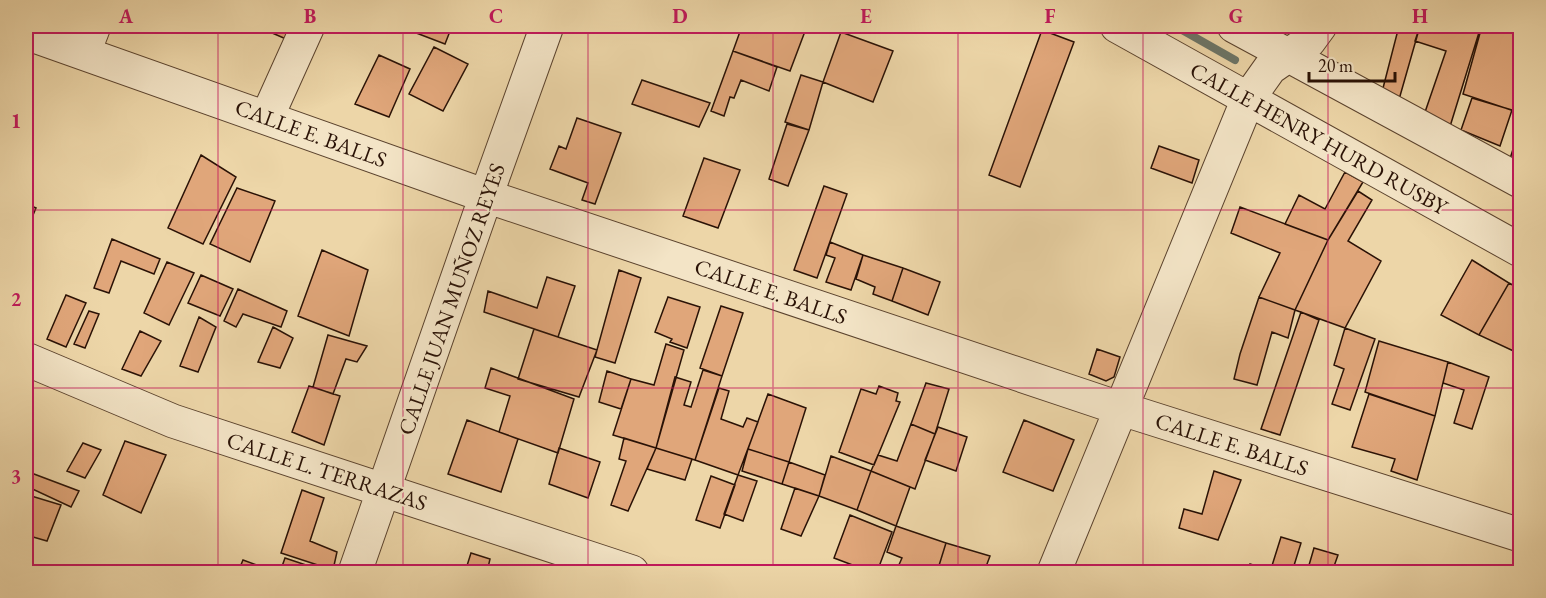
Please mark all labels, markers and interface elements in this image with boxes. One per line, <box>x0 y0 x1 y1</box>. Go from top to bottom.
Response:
text: A <box>118 3 134 29</box>
text: B <box>304 3 316 29</box>
text: C <box>489 3 503 29</box>
text: D <box>672 3 688 29</box>
text: E <box>860 3 872 29</box>
text: F <box>1045 3 1056 29</box>
text: G <box>1229 3 1243 29</box>
text: H <box>1412 3 1428 29</box>
scale bar <box>1309 45 1394 83</box>
text: 20 m <box>1318 54 1353 77</box>
street label: CALLE HENRY HURD RUSBY <box>1185 55 1454 222</box>
street label: CALLE E. BALLS <box>231 93 391 174</box>
text: 1 <box>11 108 21 134</box>
street label: CALLE JUAN MUÑOZ REYES <box>391 159 512 439</box>
street label: CALLE E. BALLS <box>691 252 851 331</box>
text: 2 <box>11 286 22 312</box>
street label: CALLE E. BALLS <box>1152 406 1312 483</box>
street label: CALLE L. TERRAZAS <box>223 425 431 518</box>
text: 3 <box>11 463 21 489</box>

